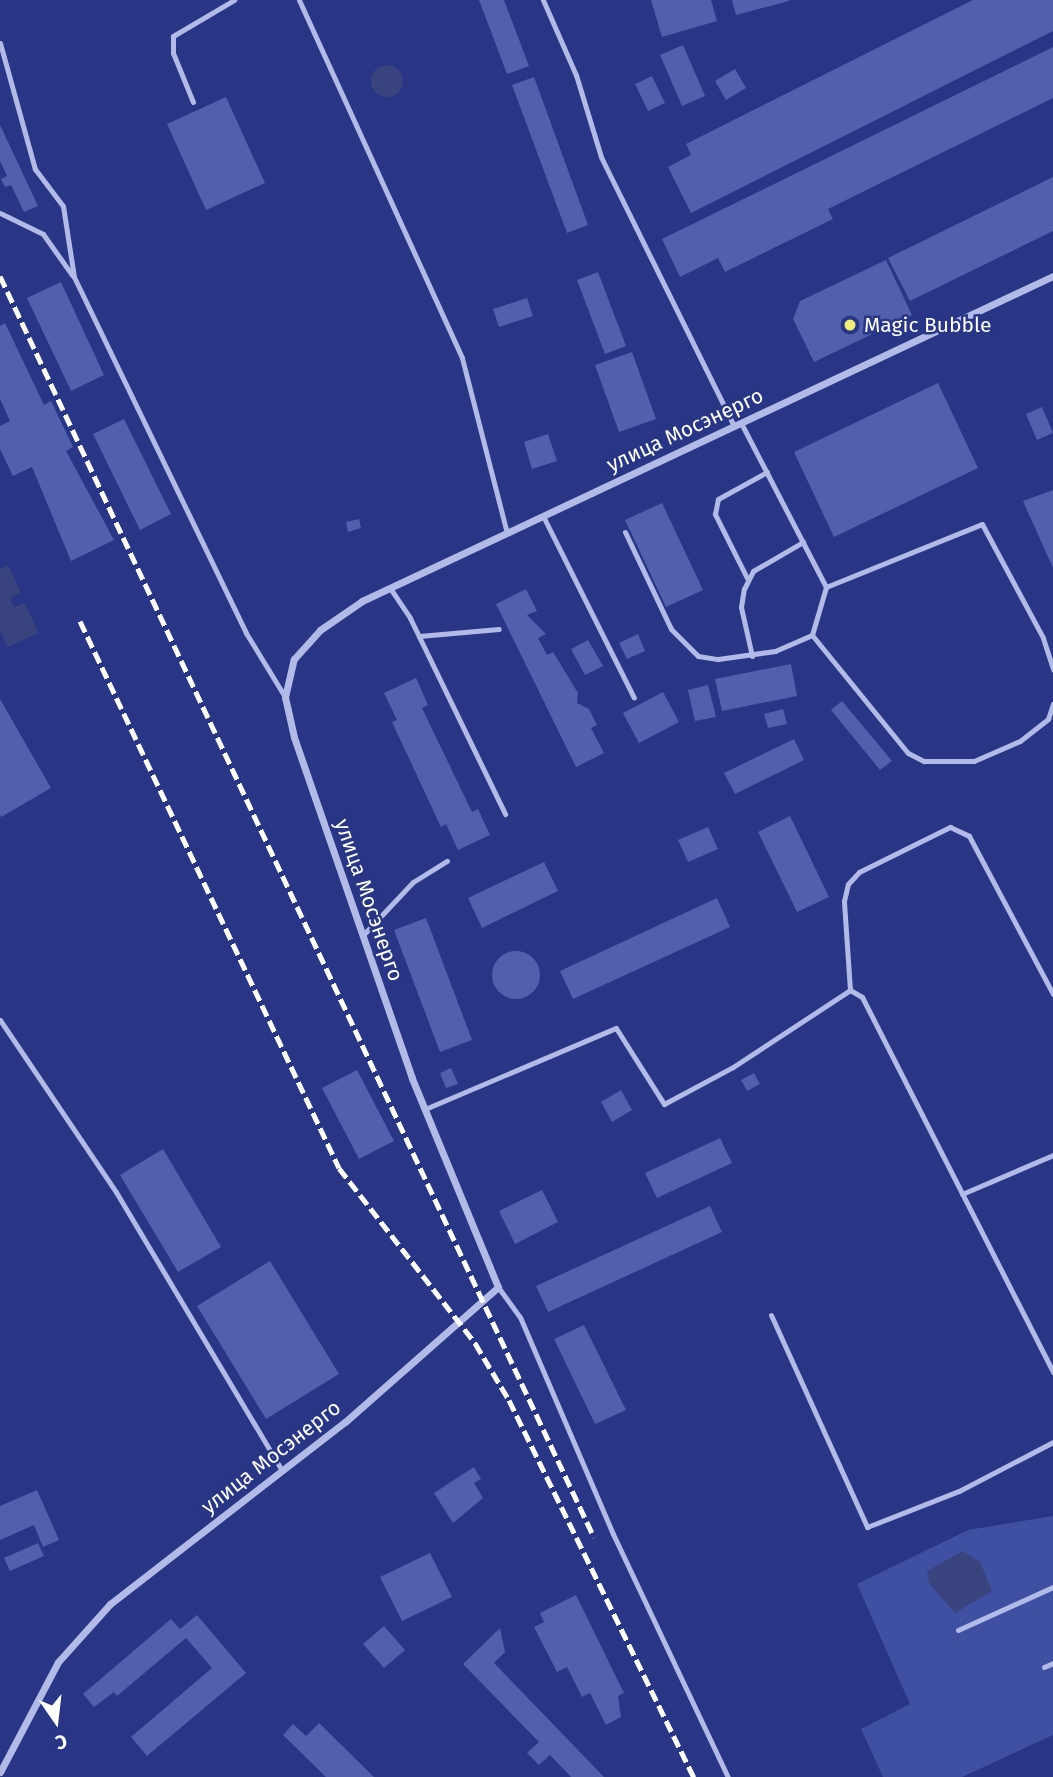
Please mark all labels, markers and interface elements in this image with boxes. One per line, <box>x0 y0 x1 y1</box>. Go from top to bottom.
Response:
place label: Magic Bubble <box>864 312 991 338</box>
marker: Magic Bubble <box>842 317 858 333</box>
street label: улица Мосэнерго <box>603 383 767 477</box>
street label: улица Мосэнерго <box>329 816 409 984</box>
street label: улица Мосэнерго <box>196 1395 346 1519</box>
north arrow <box>21 1686 91 1756</box>
text: С <box>53 1729 69 1754</box>

